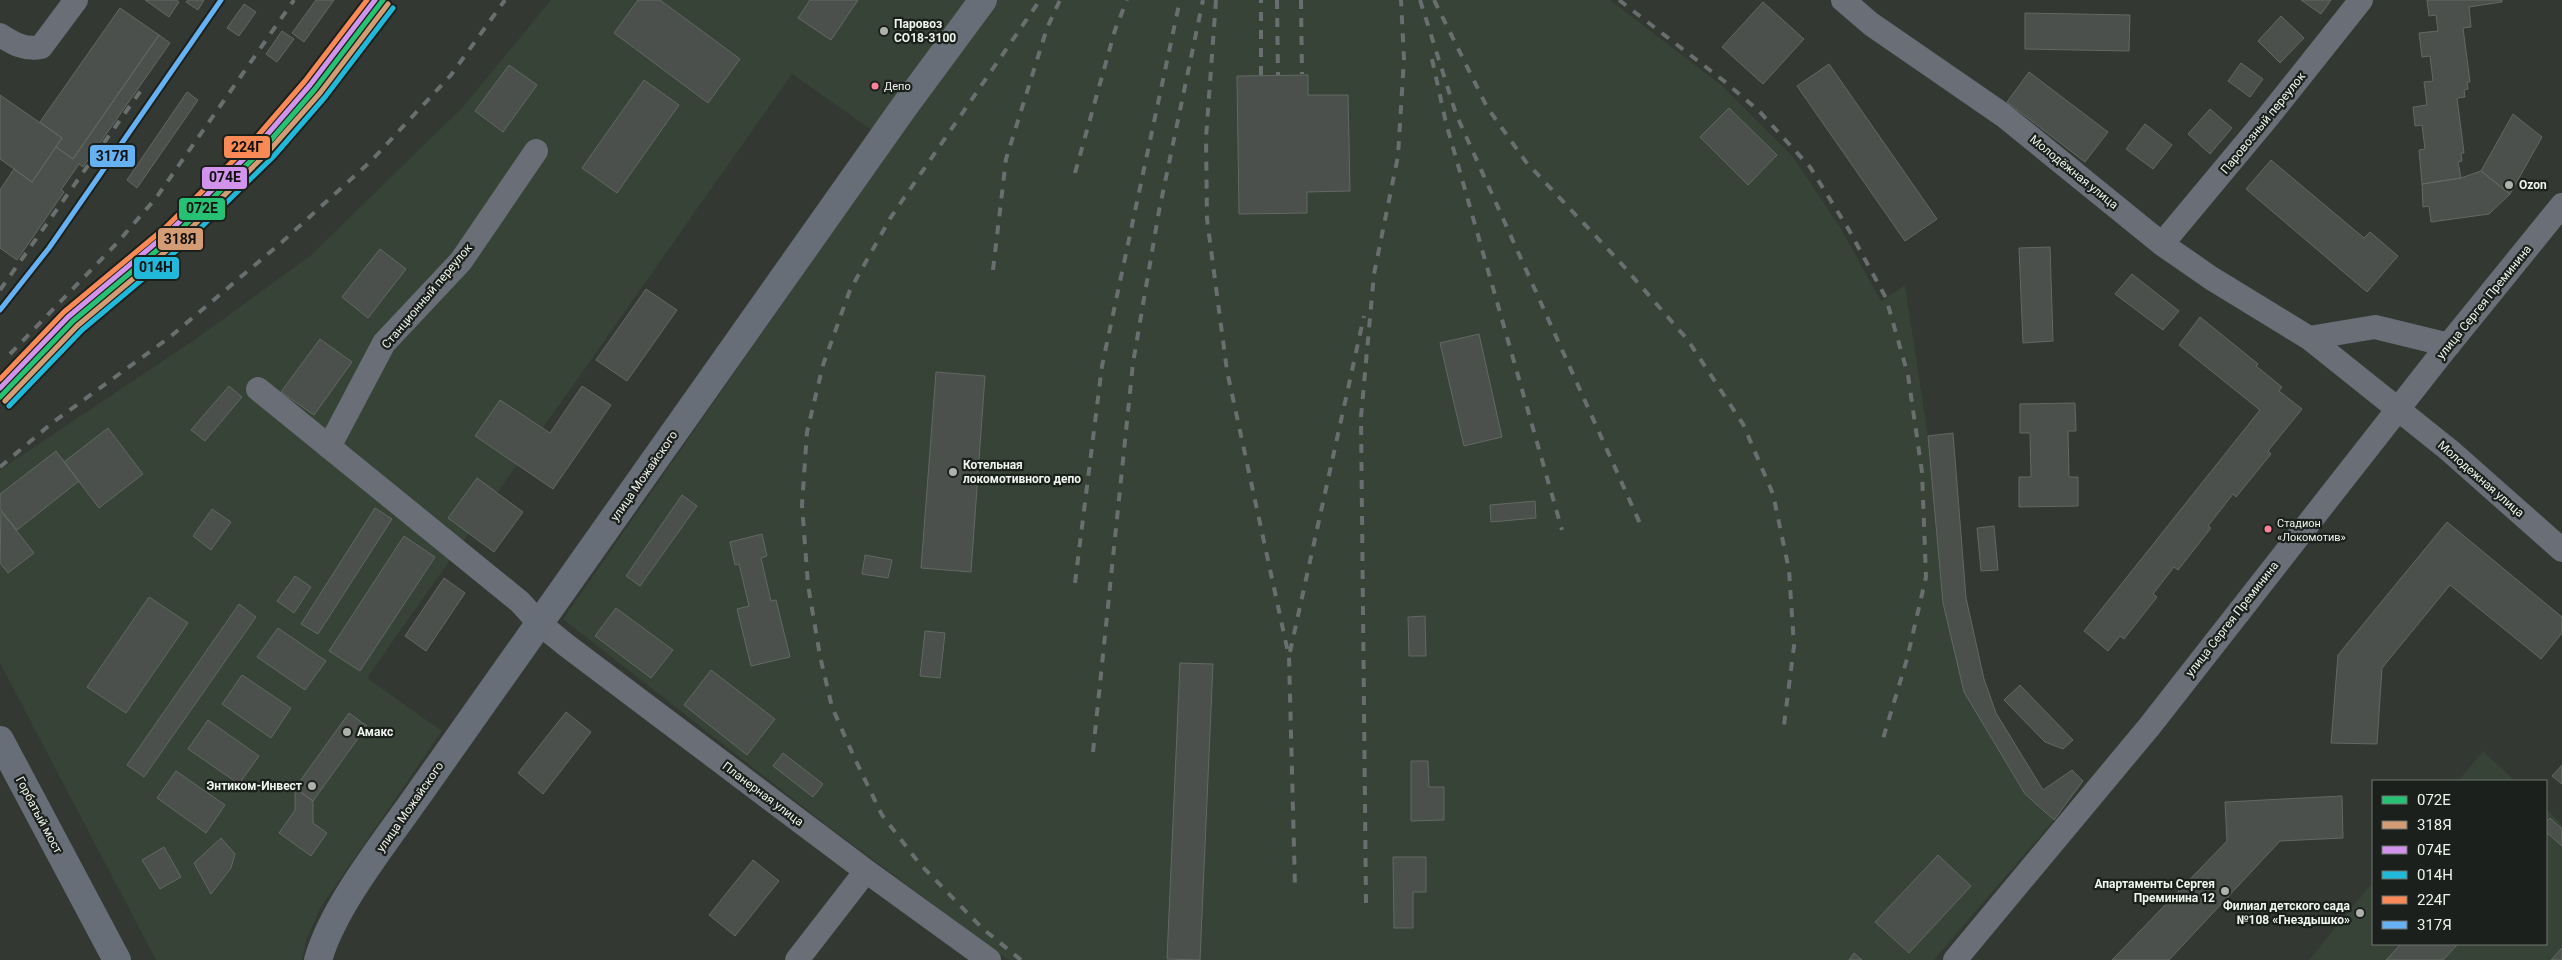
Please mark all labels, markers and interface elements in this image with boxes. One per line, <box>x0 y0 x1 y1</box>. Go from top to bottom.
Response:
place label: Паровоз СО18-3100 <box>894 17 956 45</box>
marker: Паровоз СО18-3100 <box>878 25 890 37</box>
street label: Паровозный переулок <box>2218 69 2309 177</box>
place label: Депо <box>884 80 911 93</box>
marker: Депо <box>870 81 880 91</box>
street label: Молодёжная улица <box>2027 132 2121 212</box>
line badge: 224Г <box>223 135 271 159</box>
text: 224Г <box>231 139 263 155</box>
line badge: 317Я <box>89 144 136 168</box>
text: 317Я <box>96 148 128 164</box>
line badge: 074Е <box>201 166 248 190</box>
text: 074Е <box>209 169 241 185</box>
place label: Ozon <box>2519 178 2547 192</box>
marker: Ozon <box>2503 179 2515 191</box>
line badge: 072Е <box>178 197 226 221</box>
text: 072Е <box>186 200 218 216</box>
line badge: 318Я <box>157 227 204 251</box>
text: 318Я <box>164 231 196 247</box>
street label: Станционный переулок <box>379 240 475 351</box>
street label: улица Сергея Преминина <box>2434 242 2534 362</box>
line badge: 014Н <box>133 256 180 280</box>
text: 014Н <box>139 259 173 275</box>
street label: улица Можайского <box>608 428 681 524</box>
street label: Молодежная улица <box>2435 438 2527 520</box>
place label: Котельная локомотивного депо <box>963 458 1081 486</box>
marker: Котельная локомотивного депо <box>947 466 959 478</box>
place label: Стадион «Локомотив» <box>2277 517 2346 544</box>
marker: Стадион «Локомотив» <box>2263 524 2273 534</box>
street label: улица Сергея Преминина <box>2183 559 2281 679</box>
place label: Амакс <box>357 725 393 739</box>
marker: Амакс <box>341 726 353 738</box>
street label: улица Можайского <box>374 759 447 855</box>
street label: Планерная улица <box>720 759 806 829</box>
street label: Горбатый мост <box>13 774 65 856</box>
place label: Энтиком-Инвест <box>207 779 302 793</box>
marker: Энтиком-Инвест <box>306 780 318 792</box>
legend <box>2372 780 2547 945</box>
text: 072Е <box>2417 791 2451 809</box>
text: 318Я <box>2417 816 2452 834</box>
text: 074Е <box>2417 841 2451 859</box>
text: 014Н <box>2417 866 2453 884</box>
place label: Апартаменты Сергея Преминина 12 <box>2094 877 2215 905</box>
marker: Апартаменты Сергея Преминина 12 <box>2219 885 2231 897</box>
text: 224Г <box>2417 891 2451 909</box>
place label: Филиал детского сада №108 «Гнездышко» <box>2223 899 2351 927</box>
marker: Филиал детского сада №108 «Гнездышко» <box>2354 907 2366 919</box>
text: 317Я <box>2417 916 2452 934</box>

